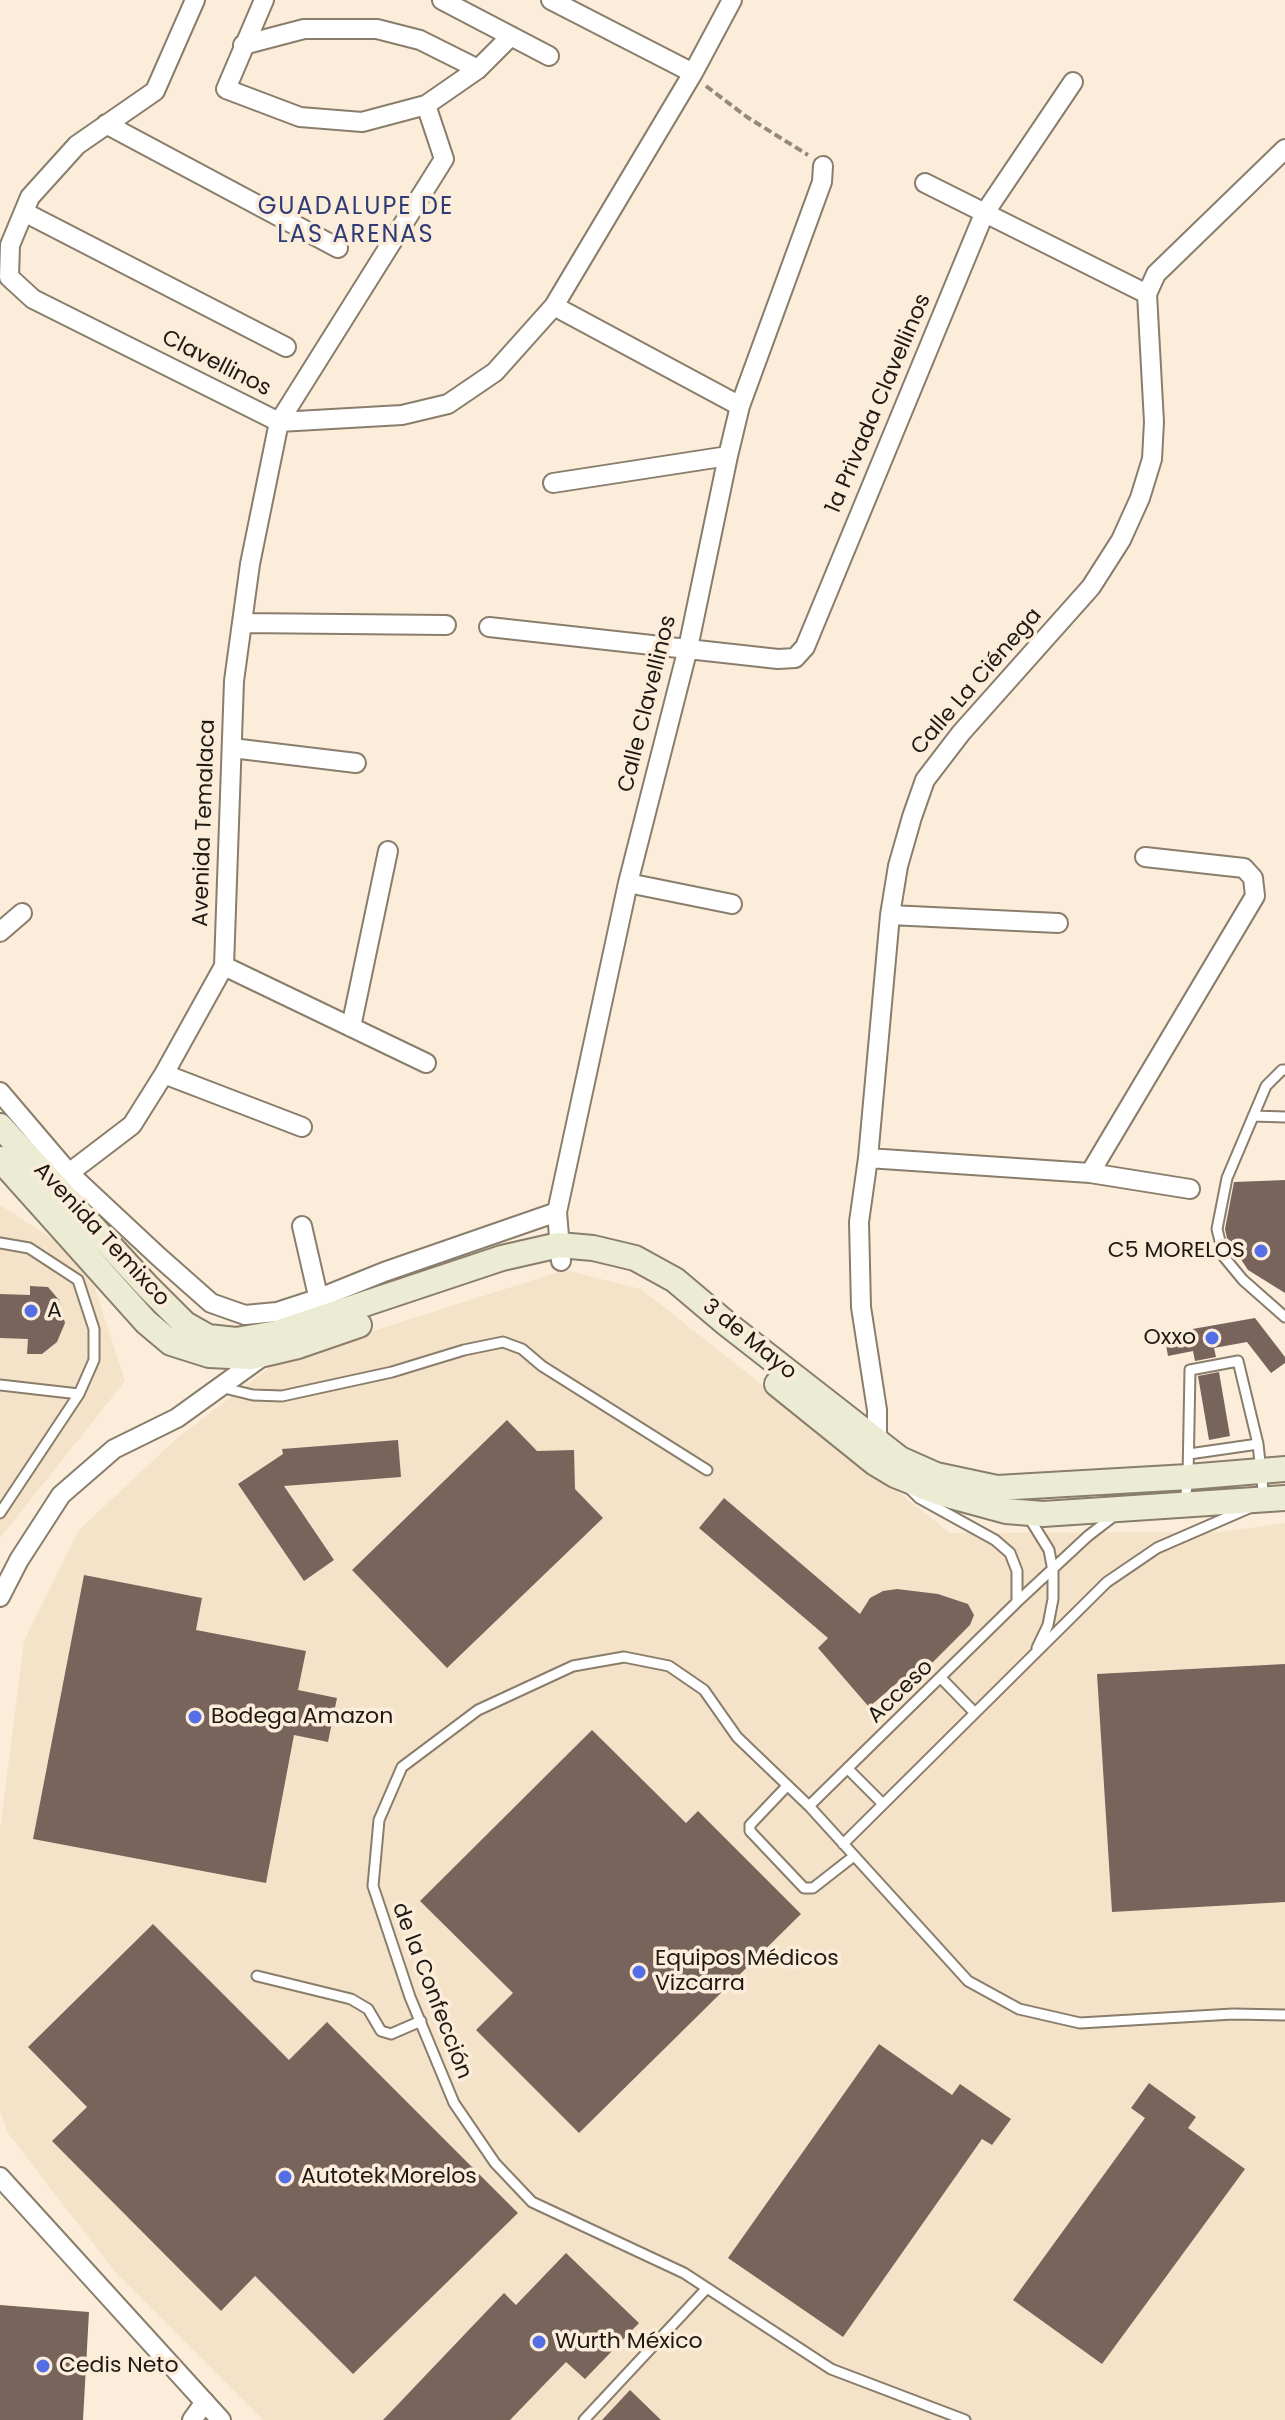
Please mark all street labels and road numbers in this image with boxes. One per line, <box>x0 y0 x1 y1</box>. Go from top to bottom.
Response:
street label: 1a Privada Clavellinos <box>821 290 937 518</box>
street label: Clavellinos <box>157 325 275 403</box>
street label: Calle La Ciénega <box>906 603 1048 761</box>
street label: Calle Clavellinos <box>613 613 683 795</box>
street label: Avenida Temalaca <box>188 719 222 927</box>
street label: Avenida Temixco <box>27 1157 175 1313</box>
street label: 3 de Mayo <box>697 1294 801 1386</box>
street label: Acceso <box>863 1654 939 1730</box>
street label: de la Confección <box>385 1899 477 2083</box>

